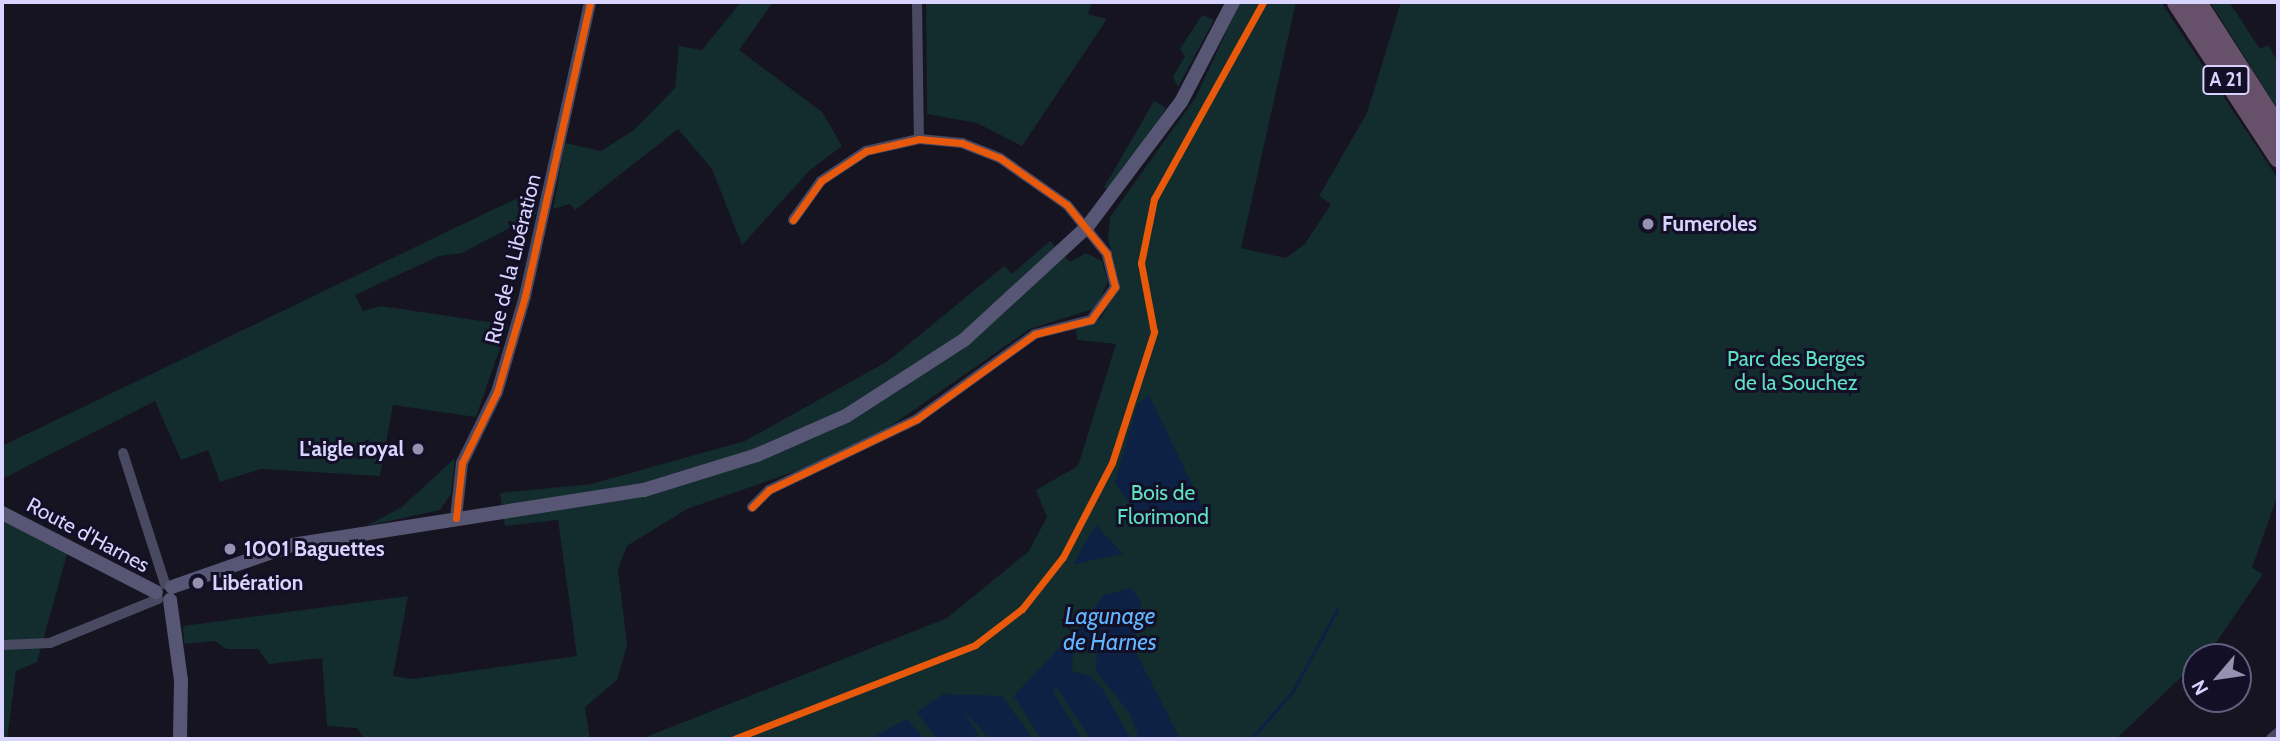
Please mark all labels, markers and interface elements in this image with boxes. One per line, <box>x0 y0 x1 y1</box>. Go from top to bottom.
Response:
road number: A 21 <box>2202 64 2250 96</box>
street label: Rue de la Libération <box>480 171 546 347</box>
place label: Fumeroles <box>1662 211 1757 237</box>
marker: Fumeroles <box>1640 216 1656 232</box>
park label: Parc des Berges de la Souchez <box>1727 346 1865 396</box>
place label: L'aigle royal <box>299 436 404 462</box>
marker: L'aigle royal <box>410 441 426 457</box>
park label: Bois de Florimond <box>1117 480 1209 530</box>
street label: Route d'Harnes <box>22 492 154 578</box>
place label: 1001 Baguettes <box>244 536 385 562</box>
marker: 1001 Baguettes <box>222 541 238 557</box>
place label: Libération <box>212 570 303 596</box>
marker: Libération <box>190 575 206 591</box>
water label: Lagunage de Harnes <box>1063 602 1157 656</box>
north arrow <box>2182 643 2252 713</box>
text: N <box>2187 676 2213 699</box>

